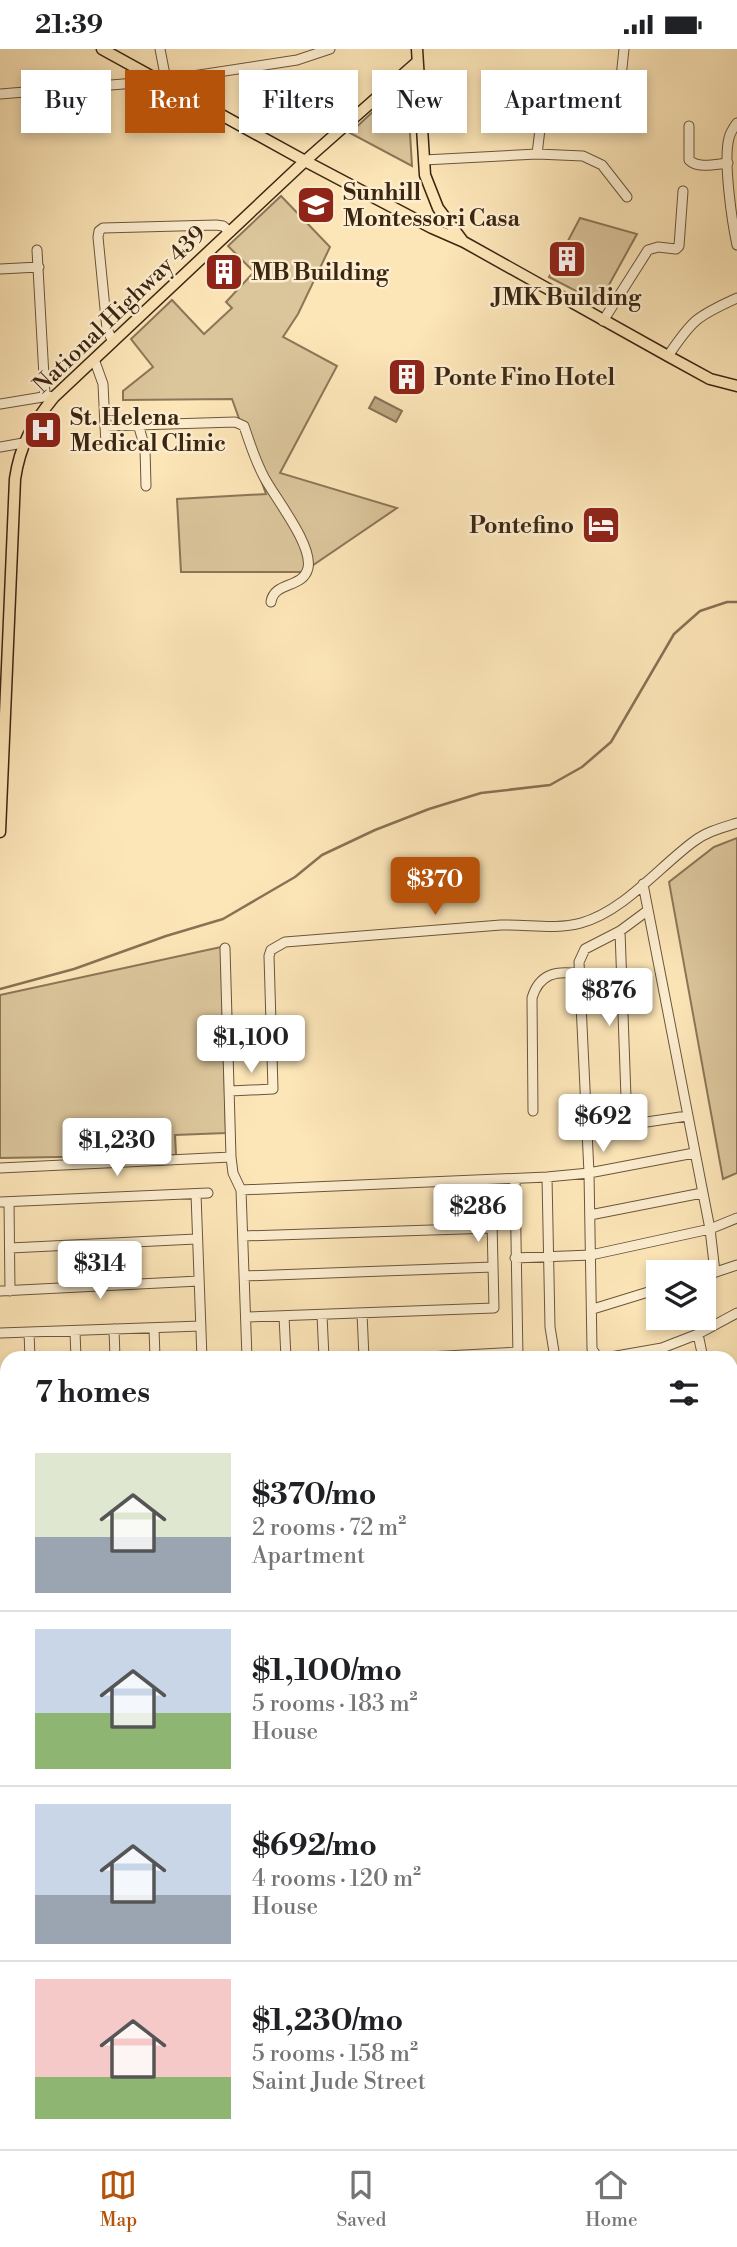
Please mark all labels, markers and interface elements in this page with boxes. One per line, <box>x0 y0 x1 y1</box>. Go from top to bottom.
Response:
text: 21:39 <box>35 9 103 41</box>
chip: Buy <box>21 70 111 133</box>
chip: Rent <box>125 70 225 133</box>
chip: Filters <box>239 70 358 133</box>
chip: New <box>372 70 467 133</box>
chip: Apartment <box>481 70 647 133</box>
place label: Sunhill Montessori Casa <box>343 179 520 233</box>
school or university icon: Sunhill Montessori Casa <box>295 184 337 226</box>
street label: National Highway 439 <box>28 220 212 399</box>
building icon: JMK Building <box>546 238 588 280</box>
building icon: MB Building <box>203 251 245 293</box>
place label: MB Building <box>251 259 390 287</box>
place label: JMK Building <box>490 284 642 312</box>
building icon: Ponte Fino Hotel <box>386 356 428 398</box>
place label: Ponte Fino Hotel <box>434 364 616 392</box>
place label: St. Helena Medical Clinic <box>70 404 226 458</box>
hospital icon: St. Helena Medical Clinic <box>22 409 64 451</box>
hotel icon: Pontefino <box>580 504 622 546</box>
place label: Pontefino <box>469 512 574 540</box>
pin: $370 <box>394 857 476 917</box>
text: $370 <box>407 866 463 894</box>
pin: $876 <box>568 969 650 1028</box>
text: $876 <box>582 977 636 1005</box>
pin: $1,100 <box>194 1016 308 1075</box>
text: $1,100 <box>213 1024 289 1052</box>
pin: $692 <box>562 1095 644 1154</box>
text: $692 <box>574 1103 632 1131</box>
pin: $1,230 <box>60 1119 174 1178</box>
text: $1,230 <box>78 1127 156 1155</box>
pin: $286 <box>437 1185 519 1244</box>
text: $286 <box>449 1193 507 1221</box>
pin: $314 <box>59 1241 141 1301</box>
text: $314 <box>74 1250 126 1278</box>
map controls <box>646 1260 716 1330</box>
button: layers <box>646 1260 716 1330</box>
text: 7 homes <box>35 1374 150 1412</box>
icon: filters <box>665 1374 703 1412</box>
text: $370/mo <box>252 1476 376 1514</box>
icon: home <box>91 1481 175 1565</box>
text: 2 rooms · 72 m² <box>252 1514 406 1542</box>
text: Apartment <box>252 1542 365 1570</box>
text: $1,100/mo <box>252 1652 402 1690</box>
icon: home <box>91 1657 175 1741</box>
text: 5 rooms · 183 m² <box>252 1690 418 1718</box>
text: House <box>252 1718 318 1746</box>
text: $692/mo <box>252 1827 377 1865</box>
icon: home <box>91 1832 175 1916</box>
text: 4 rooms · 120 m² <box>252 1865 421 1893</box>
text: House <box>252 1893 318 1921</box>
text: $1,230/mo <box>252 2002 403 2040</box>
icon: home <box>91 2007 175 2091</box>
text: 5 rooms · 158 m² <box>252 2040 418 2068</box>
text: Saint Jude Street <box>252 2068 426 2096</box>
tab: Map <box>99 2166 137 2232</box>
tab: Saved <box>336 2166 386 2232</box>
tab: Home <box>585 2166 637 2232</box>

